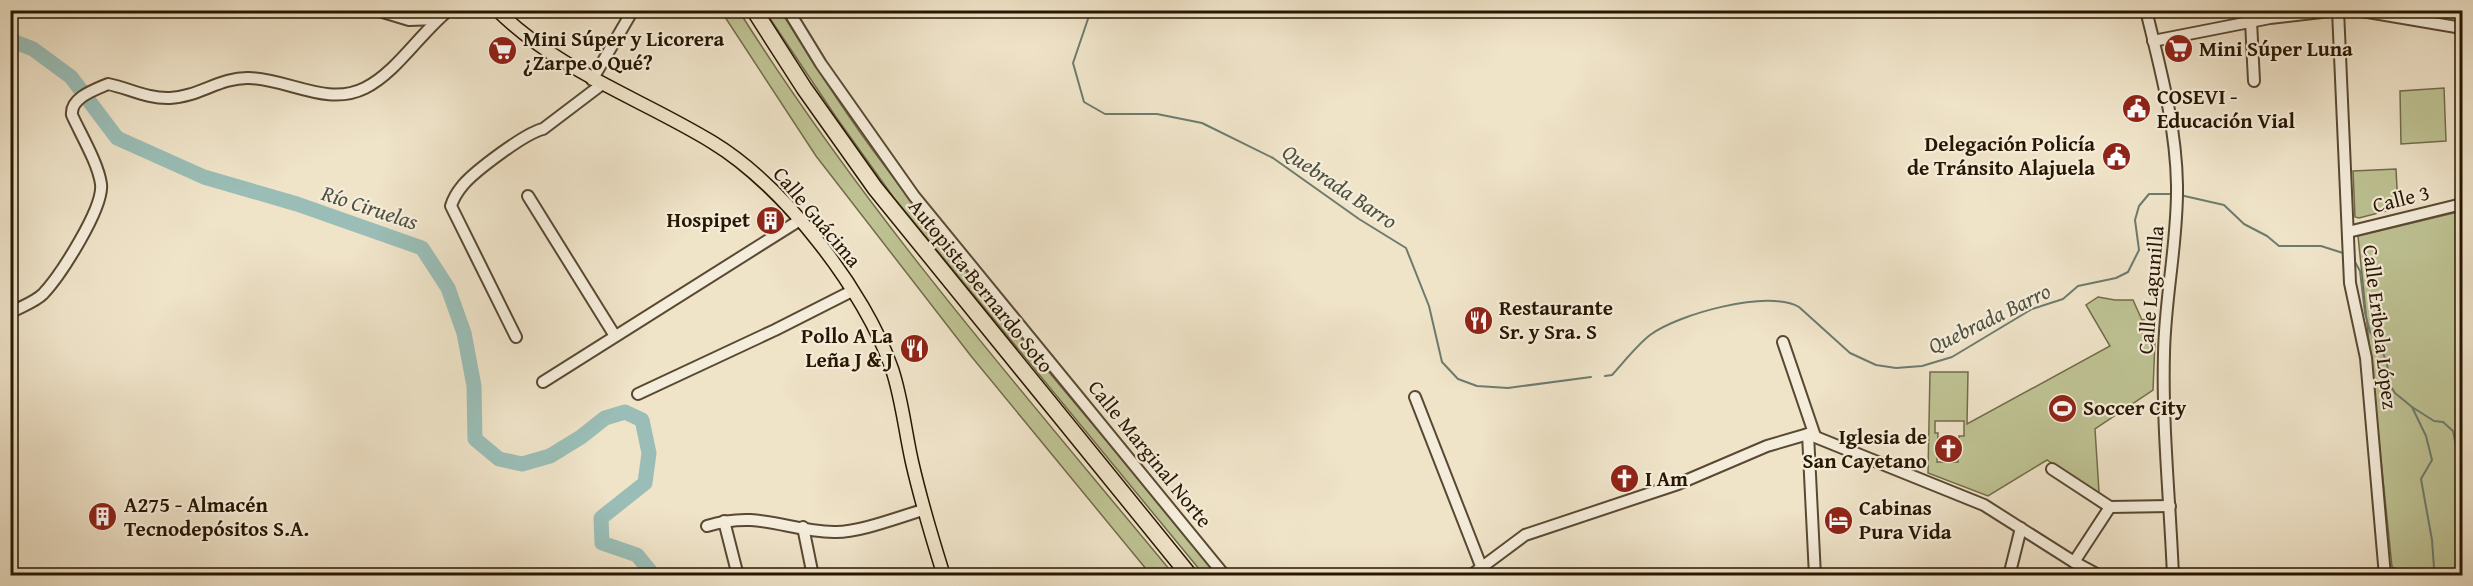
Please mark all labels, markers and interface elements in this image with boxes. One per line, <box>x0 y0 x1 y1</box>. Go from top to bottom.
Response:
place label: Mini Súper y Licorera ¿Zarpe o Qué? <box>523 23 724 78</box>
supermarket icon: Mini Súper Luna <box>2162 33 2194 65</box>
place label: Mini Súper Luna <box>2199 33 2353 64</box>
supermarket icon: Mini Súper y Licorera ¿Zarpe o Qué? <box>486 35 518 67</box>
place label: COSEVI - Educación Vial <box>2157 81 2296 136</box>
public building icon: COSEVI - Educación Vial <box>2120 93 2152 125</box>
place label: Delegación Policía de Tránsito Alajuela <box>1907 128 2095 183</box>
water label: Quebrada Barro <box>1276 136 1404 236</box>
public building icon: Delegación Policía de Tránsito Alajuela <box>2100 140 2132 172</box>
street label: Calle Guácima <box>766 159 869 274</box>
water label: Río Ciruelas <box>317 176 422 238</box>
street label: Calle 3 <box>2369 176 2433 221</box>
street label: Autopista Bernardo Soto <box>901 192 1061 379</box>
place label: Hospipet <box>667 204 750 235</box>
building icon: Hospipet <box>755 204 787 236</box>
street label: Calle Lagunilla <box>2129 224 2172 356</box>
street label: Calle Eribela López <box>2355 243 2406 411</box>
water label: Quebrada Barro <box>1922 275 2056 361</box>
place label: Restaurante Sr. y Sra. S <box>1499 292 1613 347</box>
restaurant icon: Restaurante Sr. y Sra. S <box>1462 304 1494 336</box>
place label: Pollo A La Leña J & J <box>801 320 893 375</box>
restaurant icon: Pollo A La Leña J & J <box>898 332 930 364</box>
street label: Calle Marginal Norte <box>1081 373 1220 534</box>
sports icon: Soccer City <box>2046 392 2078 424</box>
place label: Soccer City <box>2083 392 2187 423</box>
place label: Iglesia de San Cayetano <box>1803 421 1927 476</box>
church icon: Iglesia de San Cayetano <box>1932 433 1964 465</box>
church icon: I Am <box>1608 463 1640 495</box>
place label: I Am <box>1645 463 1688 494</box>
place label: A275 - Almacén Tecnodepósitos S.A. <box>124 489 309 544</box>
place label: Cabinas Pura Vida <box>1859 492 1952 547</box>
building icon: A275 - Almacén Tecnodepósitos S.A. <box>87 501 119 533</box>
hotel icon: Cabinas Pura Vida <box>1822 504 1854 536</box>

